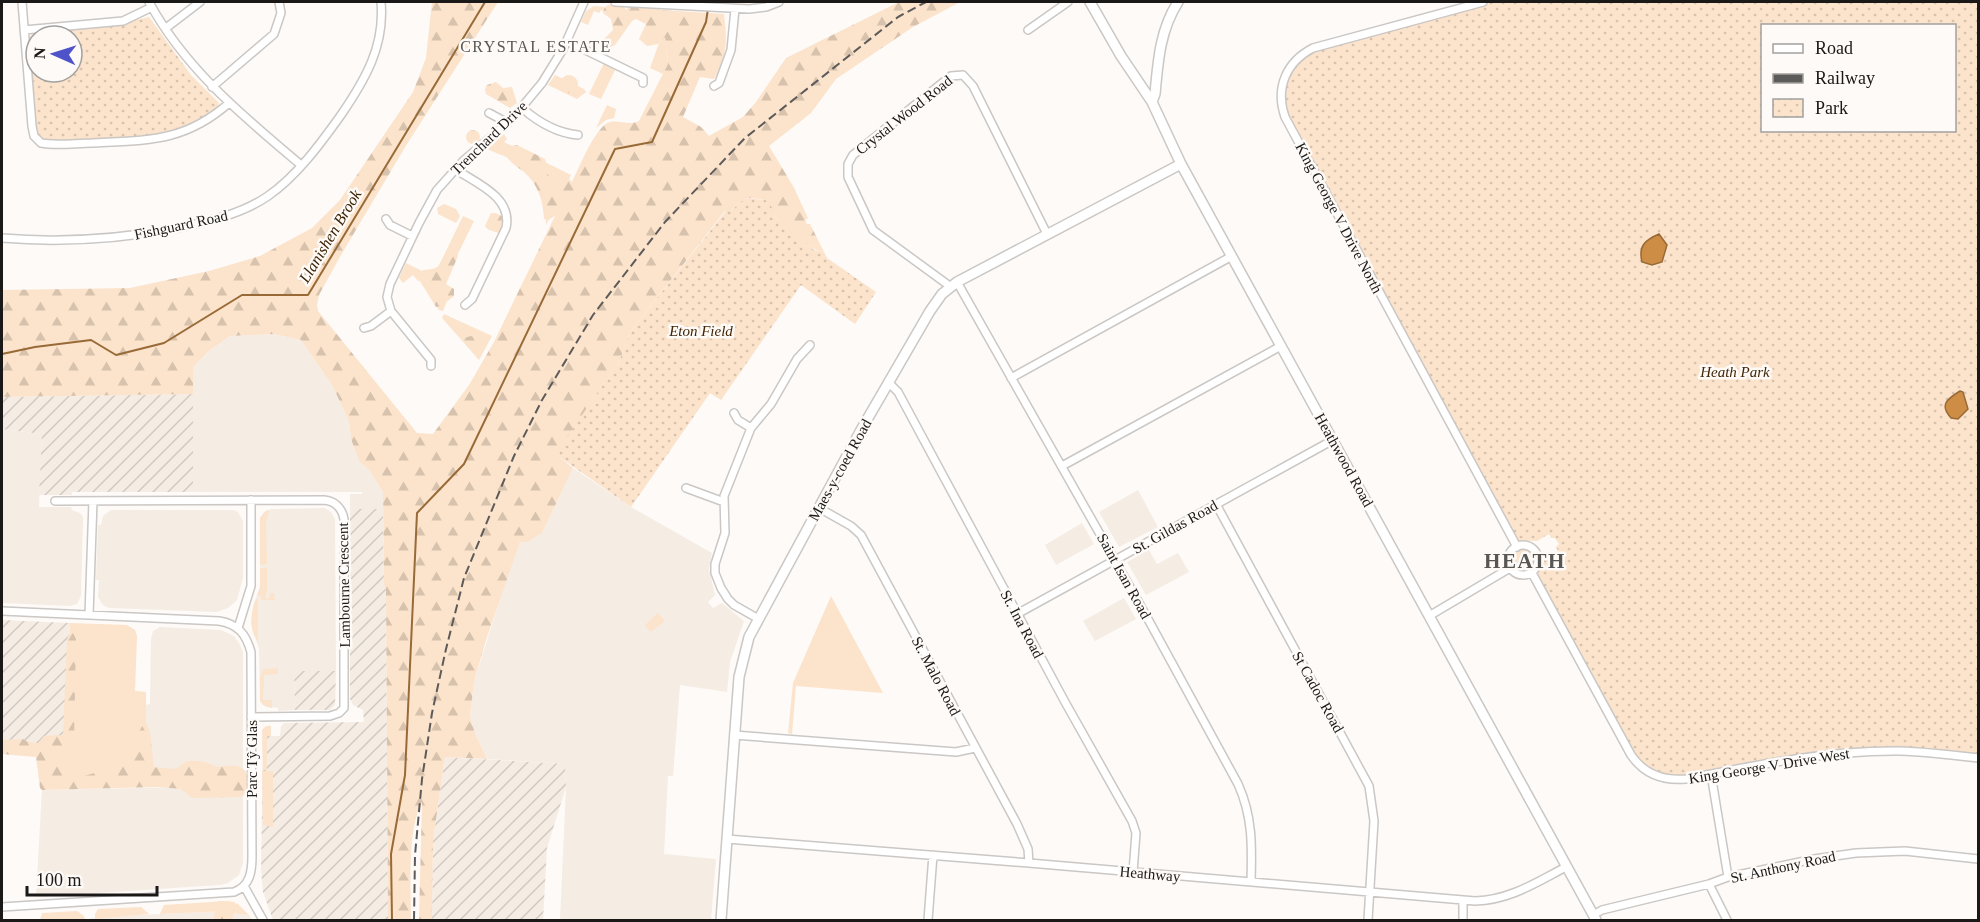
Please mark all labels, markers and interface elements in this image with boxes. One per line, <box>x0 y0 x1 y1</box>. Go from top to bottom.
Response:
north arrow <box>24 24 84 84</box>
legend <box>1761 24 1956 132</box>
district label: CRYSTAL ESTATE <box>460 38 612 55</box>
text: Road <box>1815 38 1853 58</box>
text: N <box>31 47 48 59</box>
text: Railway <box>1815 68 1875 88</box>
street label: Crystal Wood Road <box>853 72 956 158</box>
street label: Trenchard Drive <box>448 98 530 178</box>
text: Park <box>1815 98 1848 118</box>
street label: King George V Drive North <box>1292 140 1386 297</box>
water label: Llanishen Brook <box>295 186 365 287</box>
street label: Fishguard Road <box>133 207 230 243</box>
park label: Eton Field <box>668 323 733 339</box>
park label: Heath Park <box>1699 364 1770 380</box>
street label: Heathwood Road <box>1312 410 1377 510</box>
street label: Maes-y-coed Road <box>805 416 875 524</box>
street label: St. Gildas Road <box>1130 497 1221 557</box>
street label: Lambourne Crescent <box>335 521 353 648</box>
street label: Saint Isan Road <box>1094 531 1154 622</box>
district label: HEATH <box>1484 549 1566 573</box>
street label: St. Ina Road <box>997 587 1047 661</box>
street label: St. Malo Road <box>908 634 964 719</box>
street label: St Cadoc Road <box>1289 649 1347 736</box>
street label: Parc Tŷ Glas <box>244 720 260 798</box>
street label: King George V Drive West <box>1687 745 1851 787</box>
street label: St. Anthony Road <box>1729 848 1838 886</box>
scale bar <box>27 859 158 897</box>
street label: Heathway <box>1119 863 1181 885</box>
text: 100 m <box>36 870 82 890</box>

